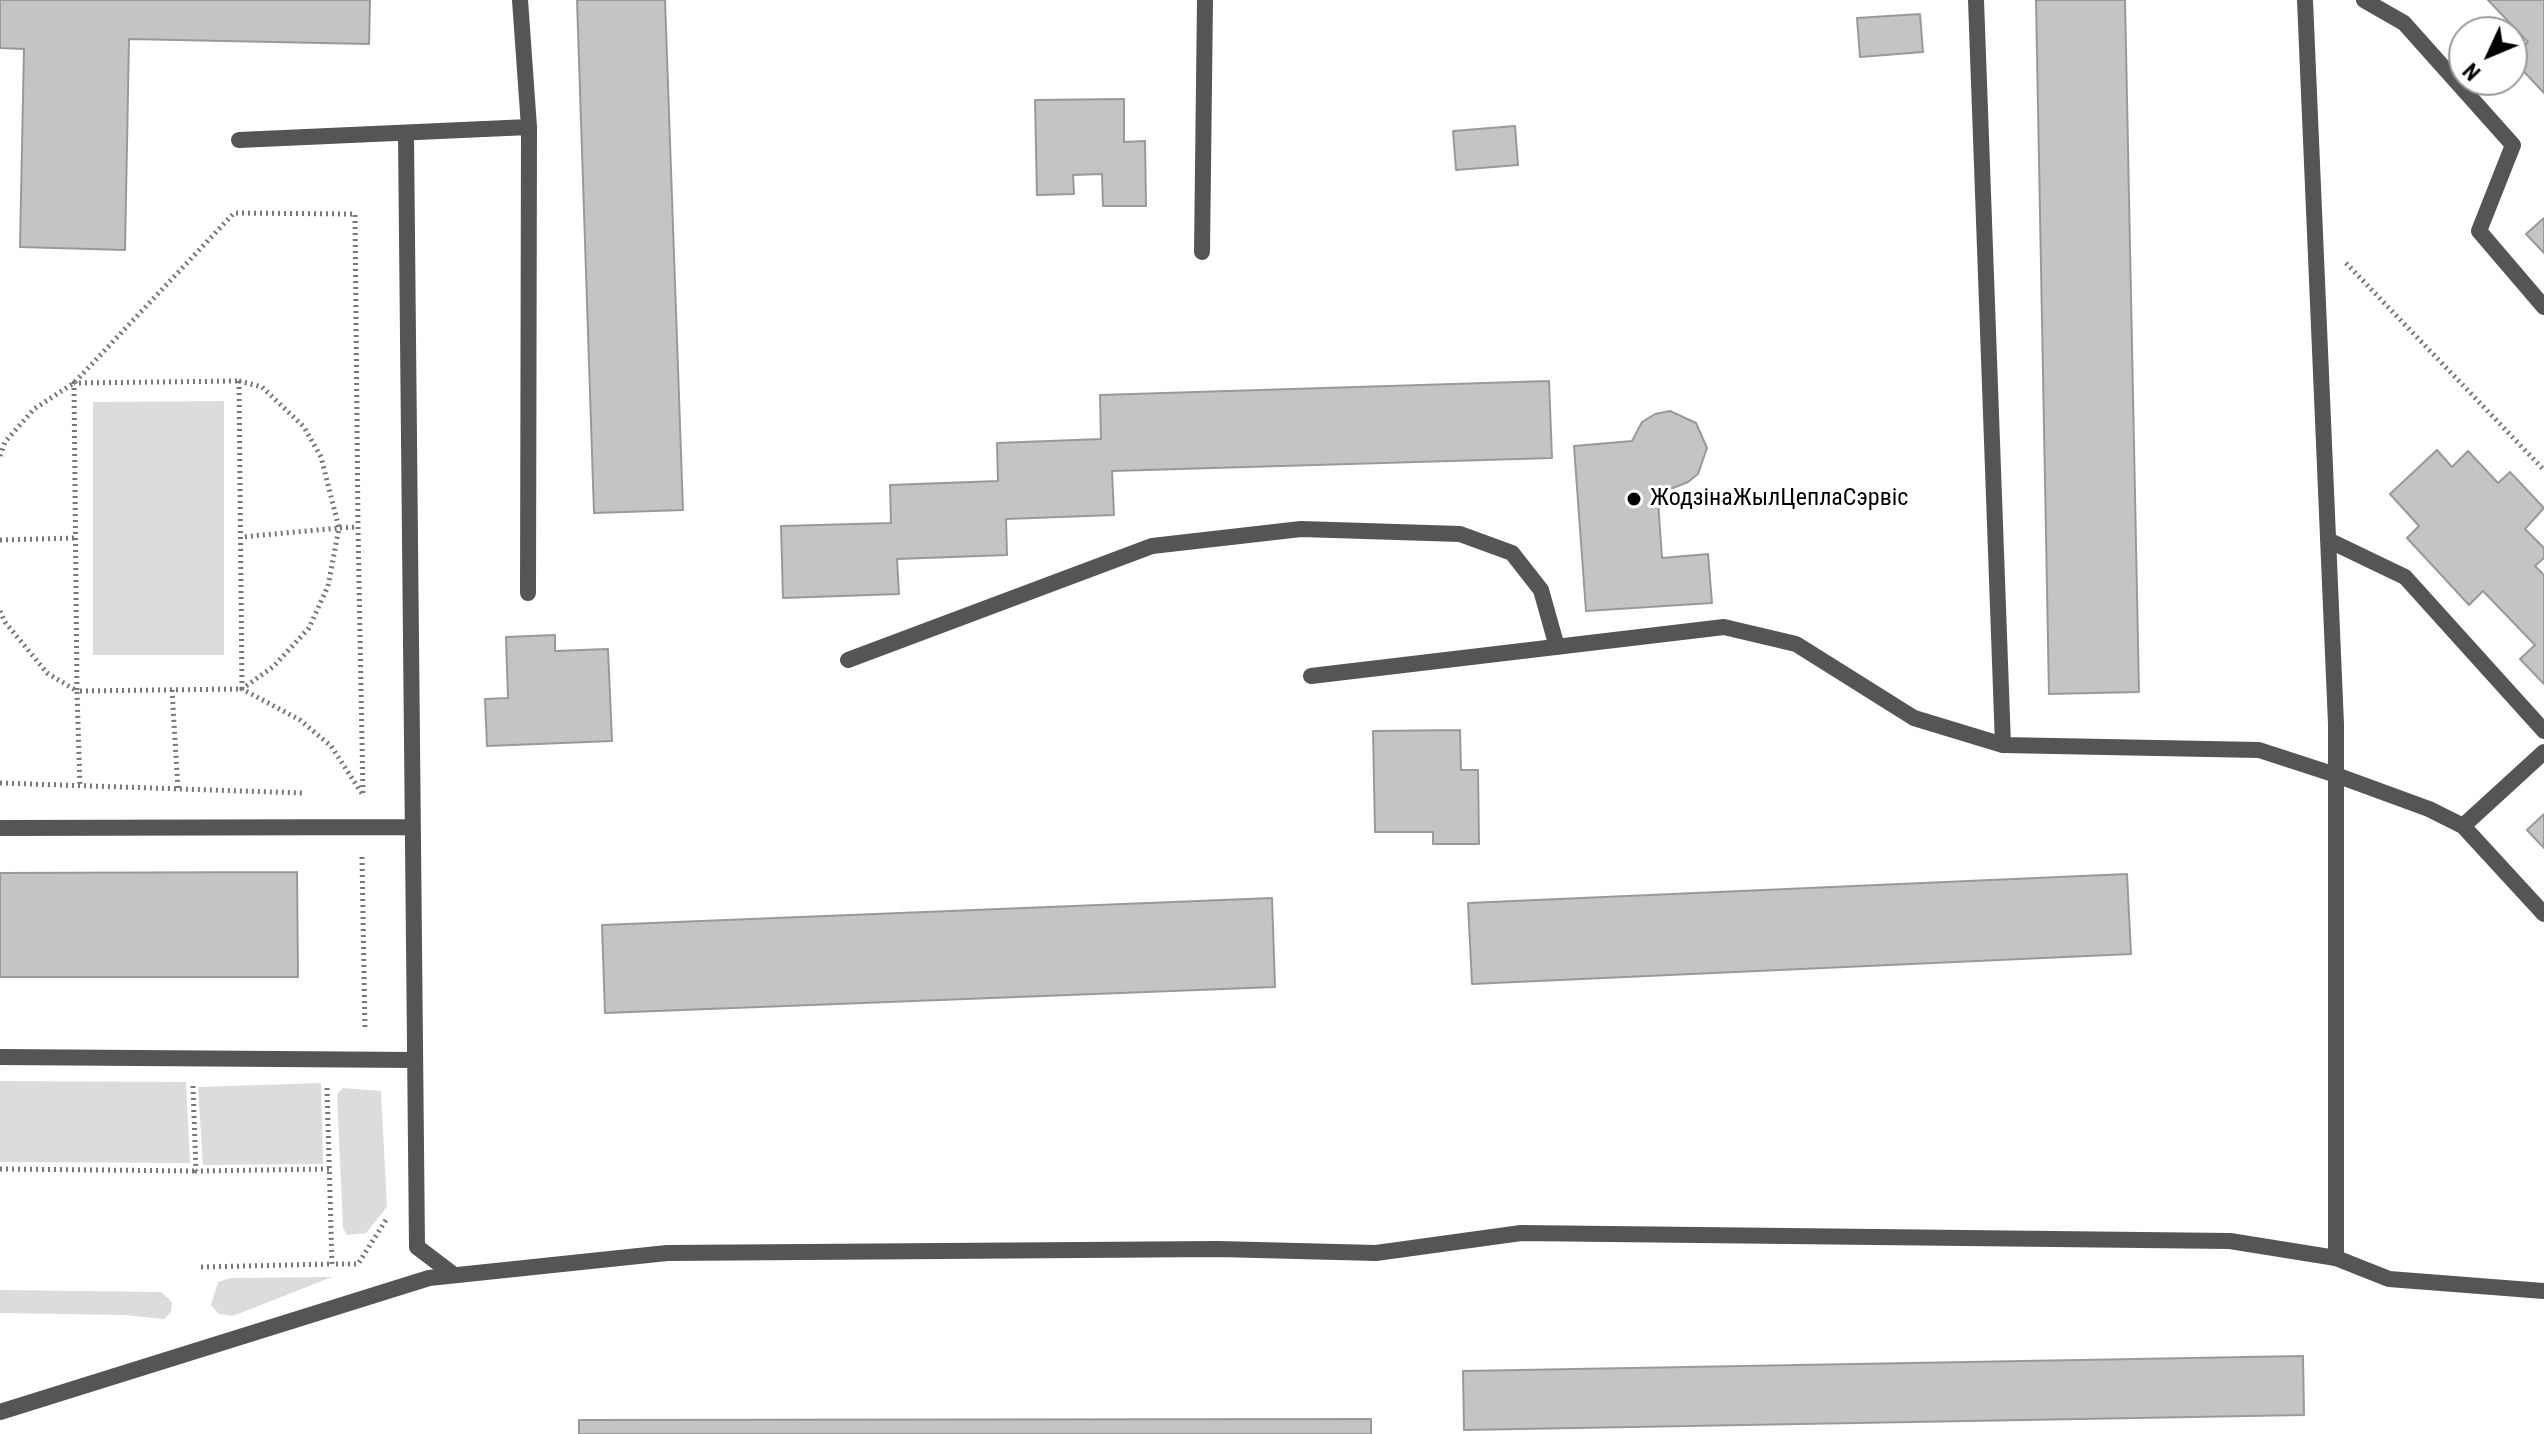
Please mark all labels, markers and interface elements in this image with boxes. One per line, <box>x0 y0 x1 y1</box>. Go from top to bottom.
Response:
north arrow <box>2448 16 2528 96</box>
text: N <box>2458 58 2485 85</box>
place label: ЖодзінаЖылЦеплаСэрвіс <box>1650 485 1908 513</box>
marker: ЖодзінаЖылЦеплаСэрвіс <box>1625 490 1643 508</box>

